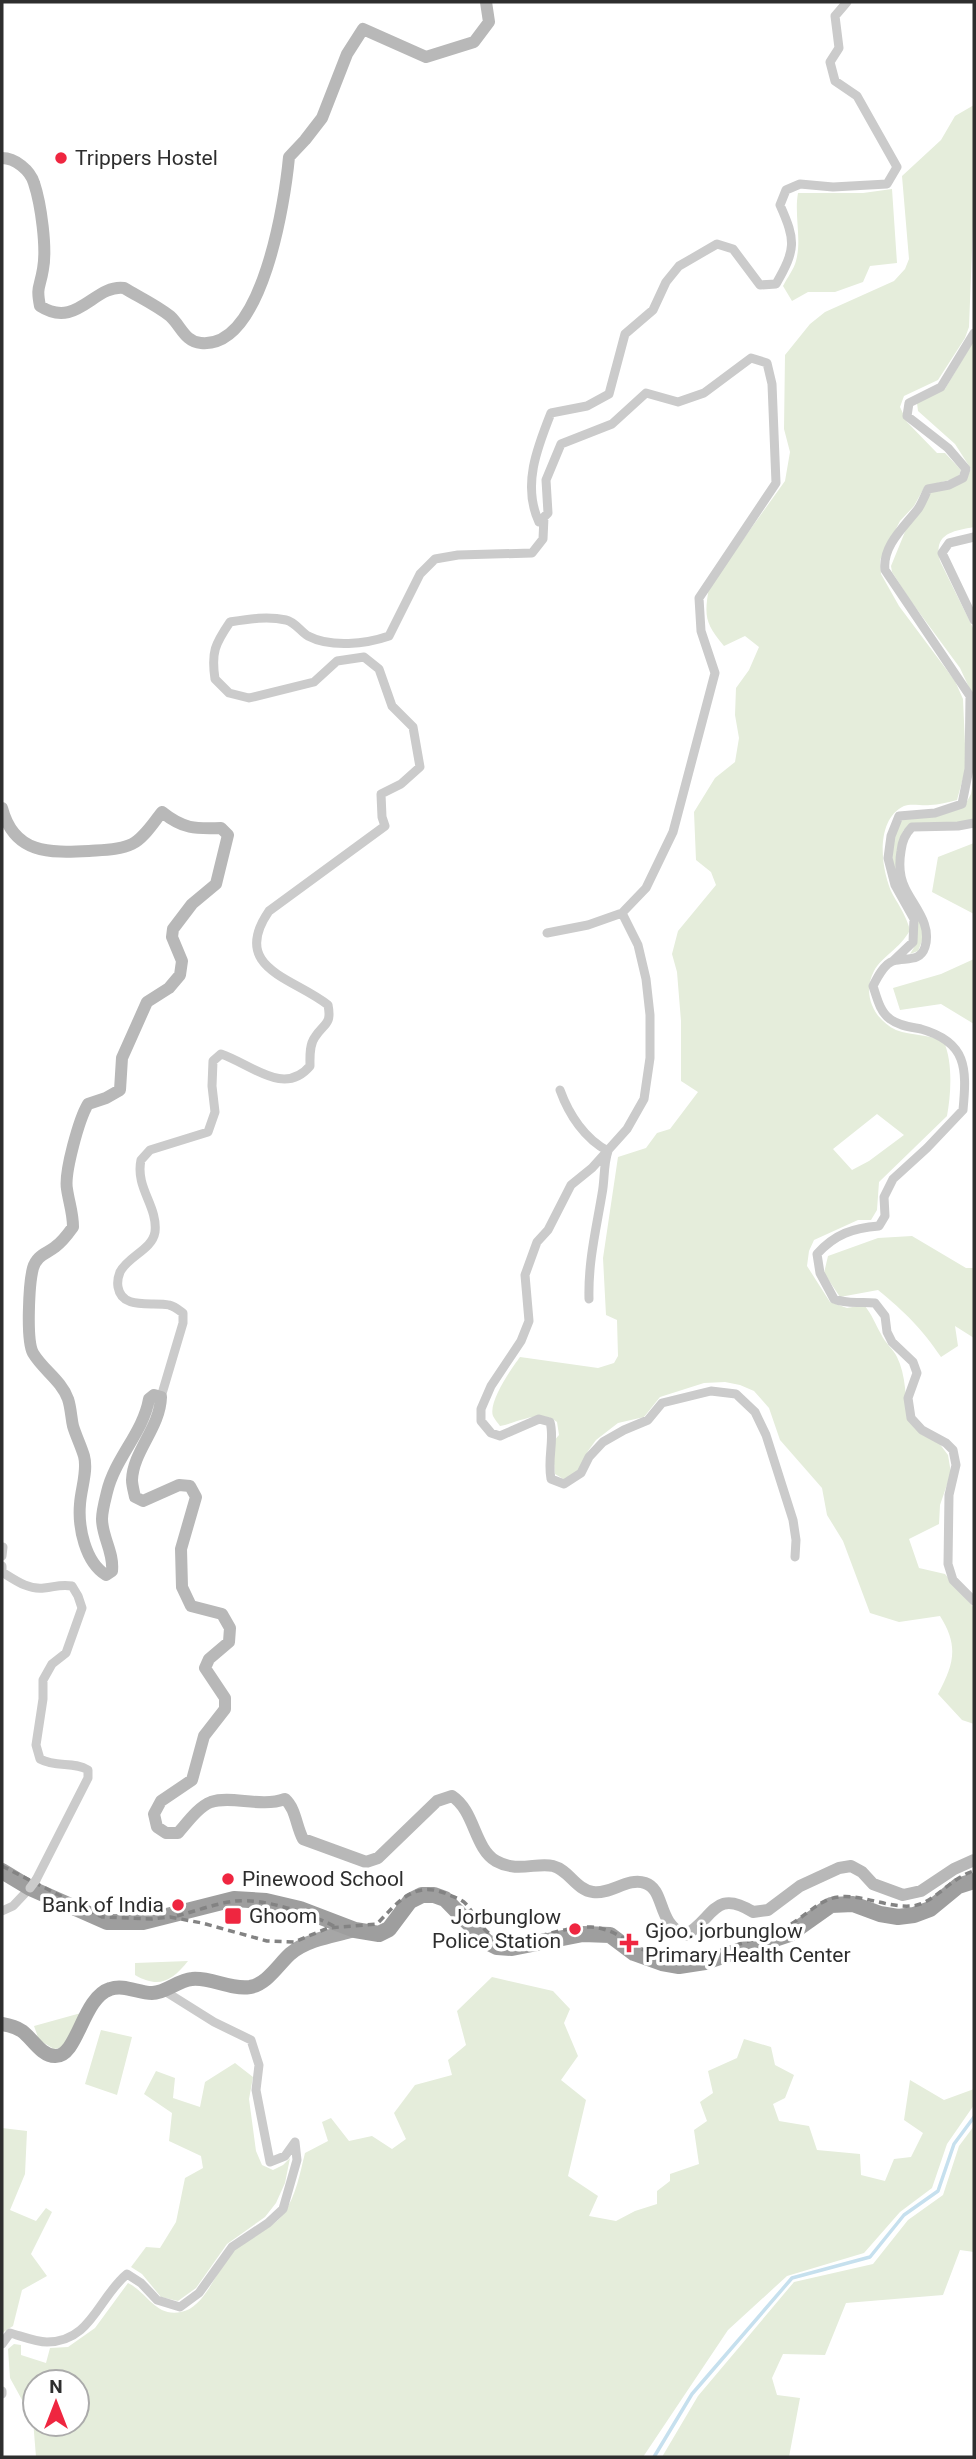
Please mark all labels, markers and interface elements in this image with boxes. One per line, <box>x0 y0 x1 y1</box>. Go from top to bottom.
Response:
place label: Trippers Hostel <box>75 146 218 170</box>
marker: Trippers Hostel <box>53 150 69 166</box>
place label: Pinewood School <box>242 1867 404 1891</box>
marker: Pinewood School <box>220 1871 236 1887</box>
place label: Bank of India <box>42 1893 164 1917</box>
marker: Bank of India <box>170 1897 186 1913</box>
place label: Ghoom <box>249 1904 317 1928</box>
place label: Jorbunglow Police Station <box>432 1905 561 1953</box>
marker: Ghoom <box>223 1906 243 1926</box>
place label: Gjoo. jorbunglow Primary Health Center <box>645 1919 851 1967</box>
marker: Jorbunglow Police Station <box>567 1921 583 1937</box>
marker: Gjoo. jorbunglow Primary Health Center <box>619 1933 639 1953</box>
north arrow <box>21 2368 91 2438</box>
text: N <box>49 2375 63 2398</box>

